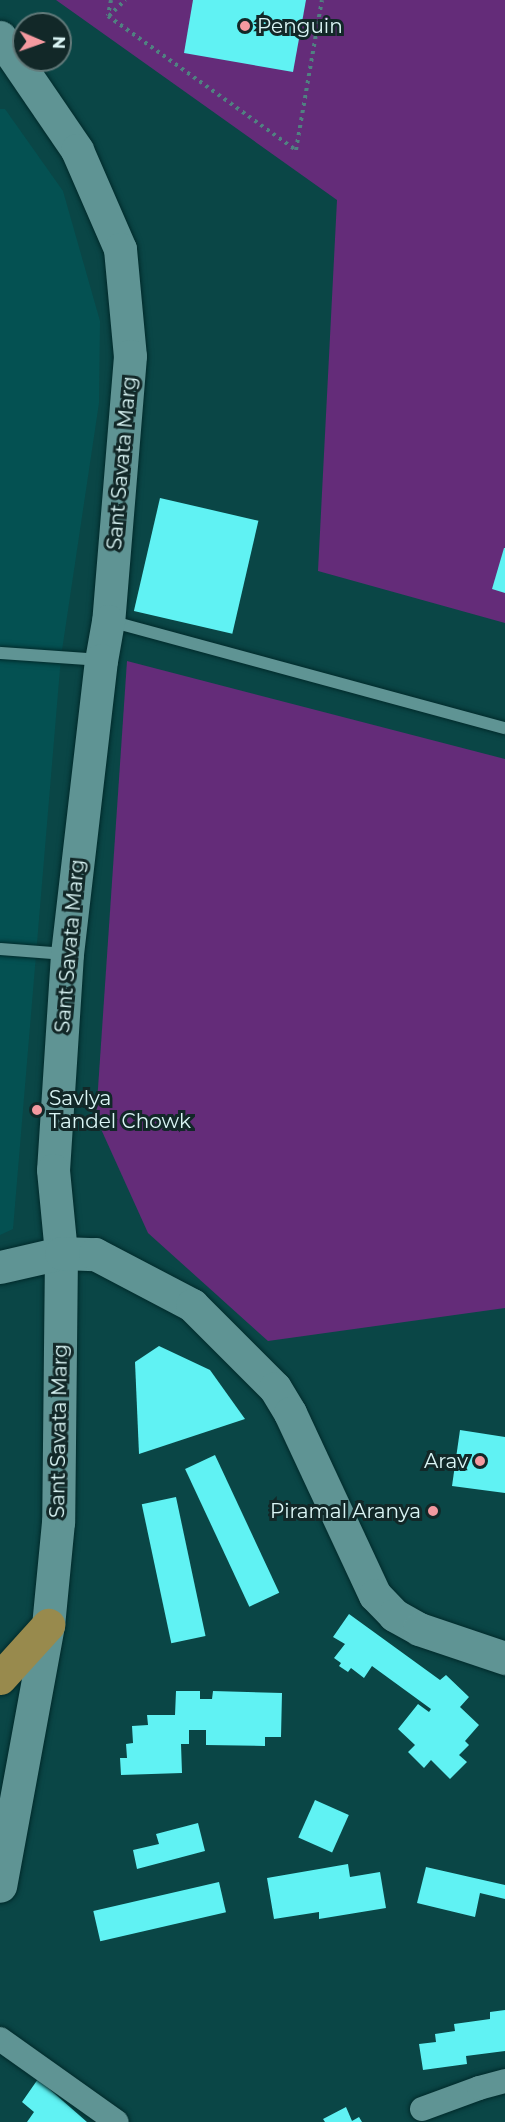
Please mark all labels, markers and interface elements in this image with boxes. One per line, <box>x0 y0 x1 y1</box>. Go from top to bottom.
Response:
north arrow <box>12 12 72 72</box>
place label: Penguin <box>257 14 343 38</box>
marker: Penguin <box>238 19 252 33</box>
text: N <box>49 36 68 49</box>
street label: Sant Savata Marg <box>102 375 142 551</box>
street label: Sant Savata Marg <box>50 858 90 1034</box>
place label: Savlya Tandel Chowk <box>49 1086 191 1133</box>
marker: Savlya Tandel Chowk <box>30 1103 44 1117</box>
street label: Sant Savata Marg <box>45 1344 73 1518</box>
place label: Arav <box>424 1449 468 1473</box>
marker: Arav <box>473 1454 487 1468</box>
place label: Piramal Aranya <box>270 1499 421 1523</box>
marker: Piramal Aranya <box>426 1504 440 1518</box>

